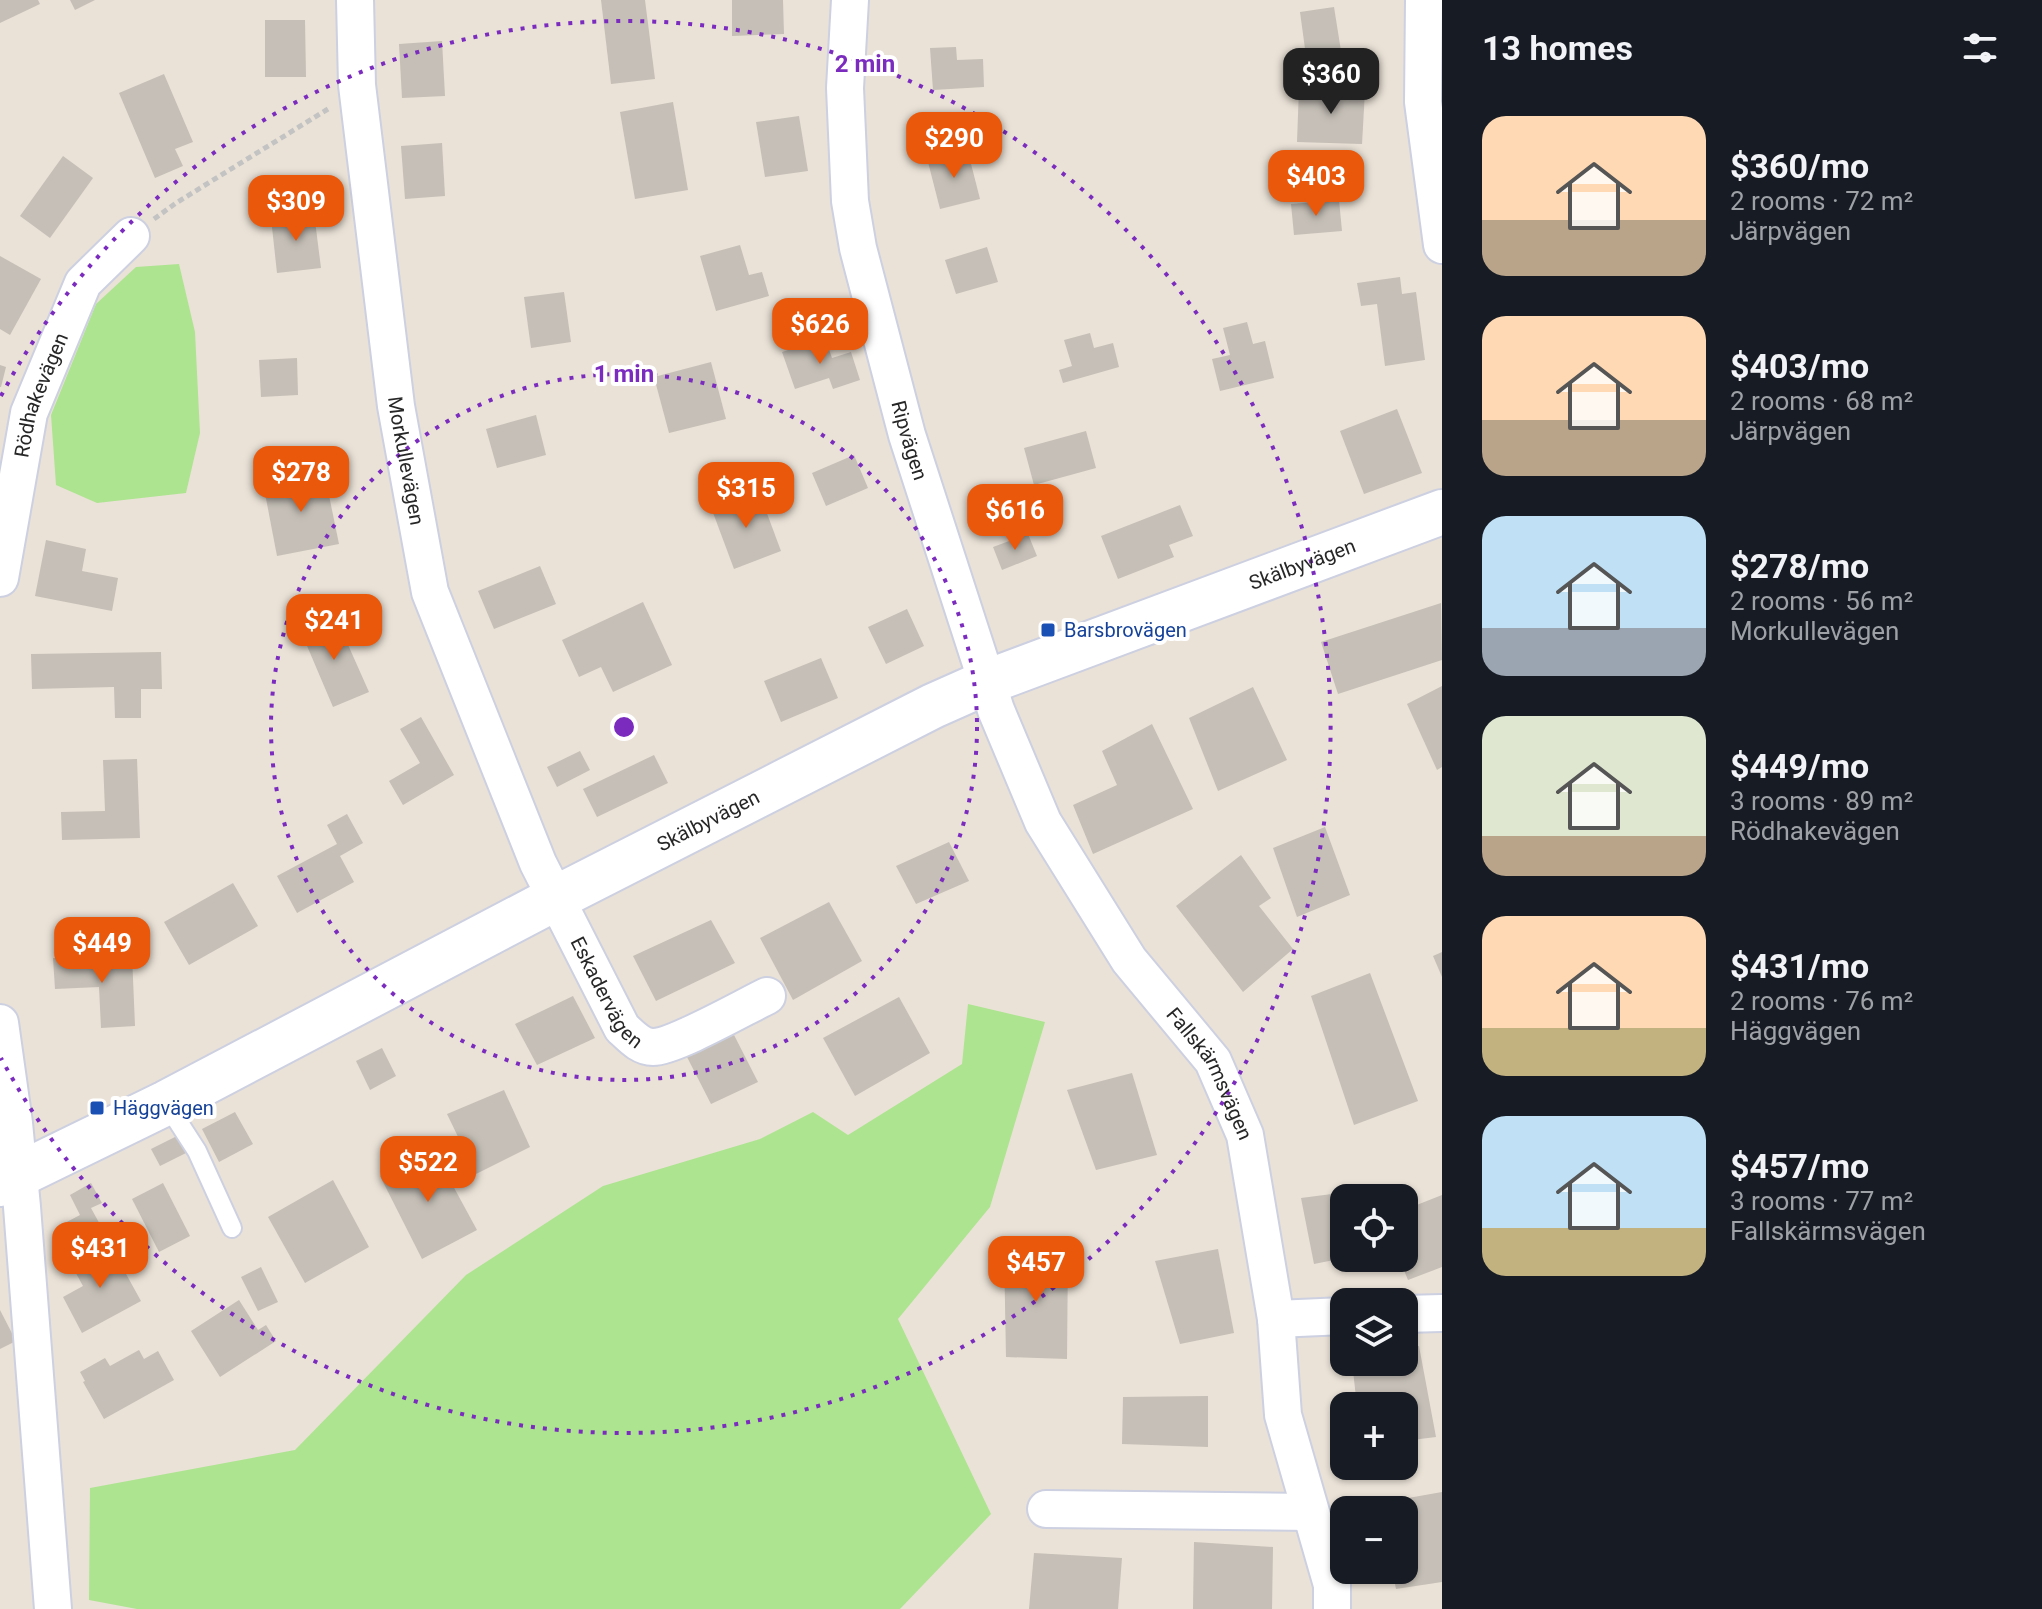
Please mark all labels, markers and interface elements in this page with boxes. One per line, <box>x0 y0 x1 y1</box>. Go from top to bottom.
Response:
icon: filters <box>1958 26 2002 70</box>
text: 13 homes <box>1482 28 1633 68</box>
pin: $360 <box>1284 48 1378 116</box>
text: 2 min <box>835 50 895 78</box>
text: $360 <box>1301 59 1361 89</box>
pin: $290 <box>907 112 1001 180</box>
text: $290 <box>924 123 984 153</box>
text: $360/mo <box>1730 146 1869 186</box>
icon: home <box>1546 148 1642 244</box>
pin: $403 <box>1269 150 1363 218</box>
text: $403 <box>1286 161 1346 191</box>
pin: $309 <box>249 175 343 243</box>
text: $309 <box>266 186 326 216</box>
text: 2 rooms · 72 m² <box>1730 186 1913 216</box>
text: Järpvägen <box>1730 216 1851 246</box>
pin: $626 <box>773 298 867 366</box>
text: $626 <box>790 309 850 339</box>
street label: Rödhakevägen <box>9 329 73 459</box>
text: $403/mo <box>1730 346 1869 386</box>
icon: home <box>1546 348 1642 444</box>
text: 1 min <box>594 360 654 388</box>
text: 2 rooms · 68 m² <box>1730 386 1913 416</box>
street label: Morkullevägen <box>383 395 430 527</box>
street label: Ripvägen <box>887 398 933 483</box>
text: Järpvägen <box>1730 416 1851 446</box>
pin: $278 <box>254 446 348 514</box>
text: $278 <box>271 457 331 487</box>
pin: $315 <box>699 462 793 530</box>
text: $315 <box>716 473 776 503</box>
pin: $616 <box>968 484 1062 552</box>
text: $616 <box>985 495 1045 525</box>
street label: Skälbyvägen <box>1246 533 1359 595</box>
text: $278/mo <box>1730 546 1869 586</box>
icon: home <box>1546 548 1642 644</box>
text: 2 rooms · 56 m² <box>1730 586 1913 616</box>
pin: $241 <box>287 594 381 662</box>
text: $241 <box>304 605 364 635</box>
text: Morkullevägen <box>1730 616 1899 646</box>
place label: Barsbrovägen <box>1064 618 1187 642</box>
marker: Barsbrovägen <box>1039 621 1057 639</box>
centre of rings <box>610 713 638 741</box>
text: $449/mo <box>1730 746 1869 786</box>
icon: home <box>1546 748 1642 844</box>
street label: Skälbyvägen <box>653 784 763 857</box>
text: 3 rooms · 89 m² <box>1730 786 1913 816</box>
text: Rödhakevägen <box>1730 816 1900 846</box>
pin: $449 <box>55 917 149 985</box>
text: $449 <box>72 928 132 958</box>
street label: Eskadervägen <box>566 933 647 1053</box>
text: $431/mo <box>1730 946 1869 986</box>
icon: home <box>1546 948 1642 1044</box>
text: 2 rooms · 76 m² <box>1730 986 1913 1016</box>
street label: Fallskärmsvägen <box>1162 1003 1258 1143</box>
text: Häggvägen <box>1730 1016 1861 1046</box>
place label: Häggvägen <box>113 1096 214 1120</box>
marker: Häggvägen <box>88 1099 106 1117</box>
pin: $522 <box>381 1136 475 1204</box>
text: $457/mo <box>1730 1146 1869 1186</box>
text: $522 <box>398 1147 458 1177</box>
icon: home <box>1546 1148 1642 1244</box>
map controls <box>1330 1184 1418 1584</box>
button: locate <box>1330 1184 1418 1272</box>
text: 3 rooms · 77 m² <box>1730 1186 1913 1216</box>
text: Fallskärmsvägen <box>1730 1216 1926 1246</box>
pin: $431 <box>53 1222 147 1290</box>
text: $431 <box>70 1233 130 1263</box>
pin: $457 <box>989 1236 1083 1304</box>
text: $457 <box>1006 1247 1066 1277</box>
button: layers <box>1330 1288 1418 1376</box>
button: + <box>1330 1392 1418 1480</box>
button: − <box>1330 1496 1418 1584</box>

